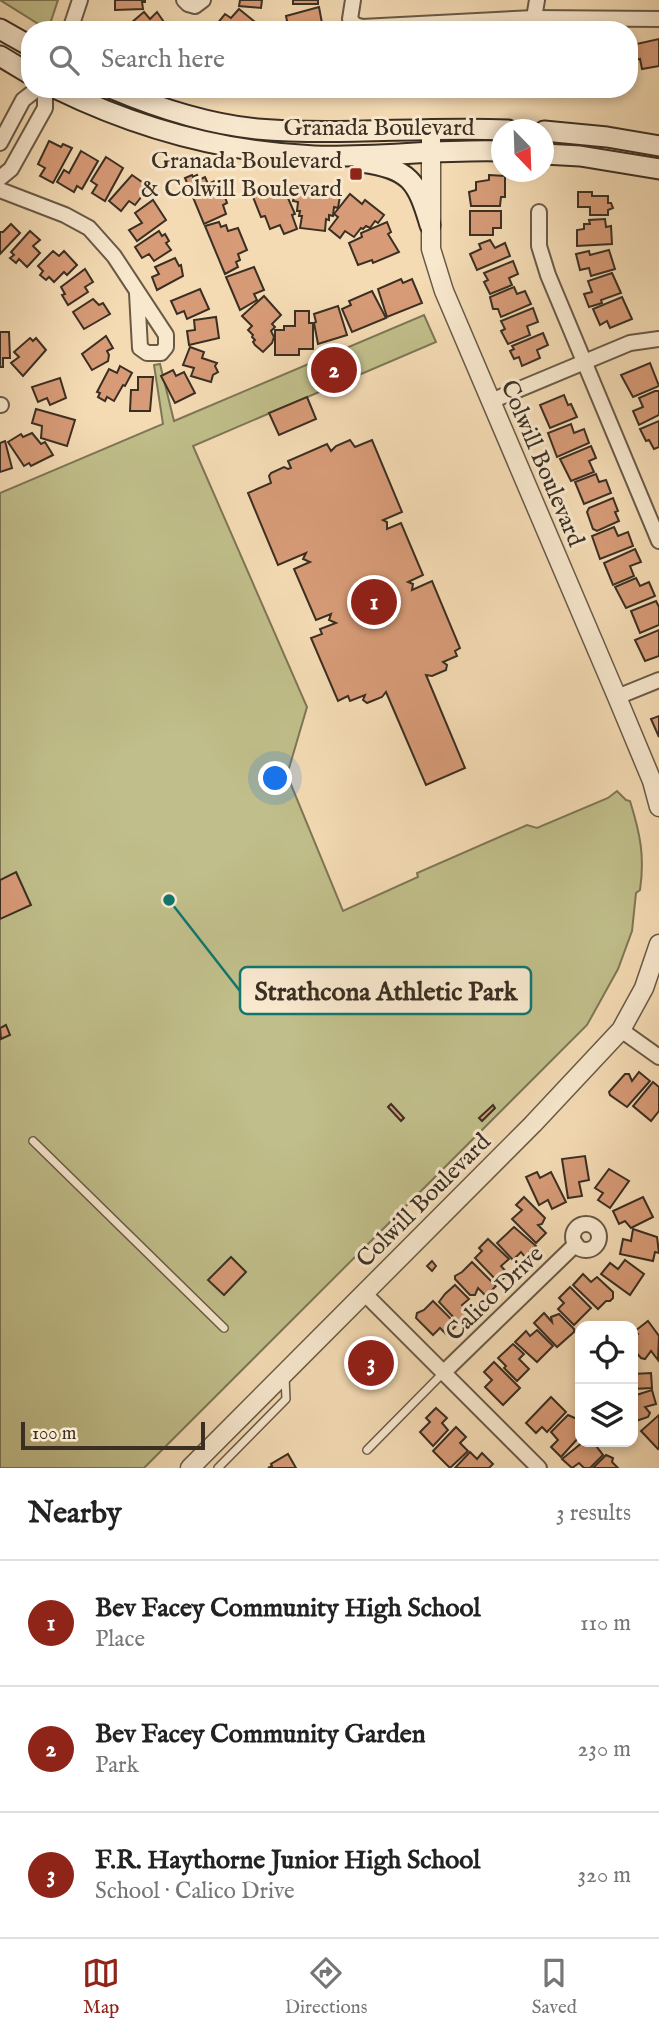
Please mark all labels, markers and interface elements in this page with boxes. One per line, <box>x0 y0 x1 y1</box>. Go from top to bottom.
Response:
search box <box>21 21 638 98</box>
icon: search <box>45 41 83 79</box>
text: Search here <box>101 43 225 76</box>
street label: Granada Boulevard <box>283 113 475 144</box>
north arrow <box>491 119 554 182</box>
place label: Granada Boulevard & Colwill Boulevard <box>141 146 342 205</box>
marker: Granada Boulevard & Colwill Boulevard <box>348 166 364 182</box>
pin: 2 <box>311 344 357 396</box>
street label: Colwill Boulevard <box>493 376 591 552</box>
pin: 1 <box>351 576 397 628</box>
your location <box>258 761 292 795</box>
callout: Strathcona Athletic Park <box>240 967 531 1014</box>
text: Strathcona Athletic Park <box>255 976 519 1009</box>
street label: Colwill Boulevard <box>350 1127 498 1275</box>
street label: Calico Drive <box>439 1240 551 1349</box>
map controls <box>575 1321 638 1447</box>
button: locate <box>575 1321 638 1384</box>
pin: 3 <box>348 1337 394 1389</box>
button: layers <box>575 1384 638 1447</box>
scale bar <box>21 1419 205 1451</box>
text: 100 m <box>32 1422 76 1446</box>
text: Nearby <box>28 1495 121 1533</box>
text: 3 results <box>556 1499 631 1528</box>
text: Bev Facey Community High School <box>95 1592 481 1625</box>
text: 1 <box>47 1609 55 1638</box>
text: 110 m <box>580 1609 631 1638</box>
text: Place <box>95 1625 145 1654</box>
text: Bev Facey Community Garden <box>95 1718 426 1751</box>
text: 2 <box>46 1735 56 1764</box>
text: 230 m <box>578 1735 631 1764</box>
text: Park <box>95 1751 139 1780</box>
text: F.R. Haythorne Junior High School <box>95 1844 480 1877</box>
text: 3 <box>47 1861 55 1890</box>
text: 320 m <box>578 1861 631 1890</box>
text: School · Calico Drive <box>95 1877 295 1906</box>
tab: Map <box>82 1954 120 2020</box>
tab: Directions <box>285 1954 367 2020</box>
tab: Saved <box>532 1954 577 2020</box>

